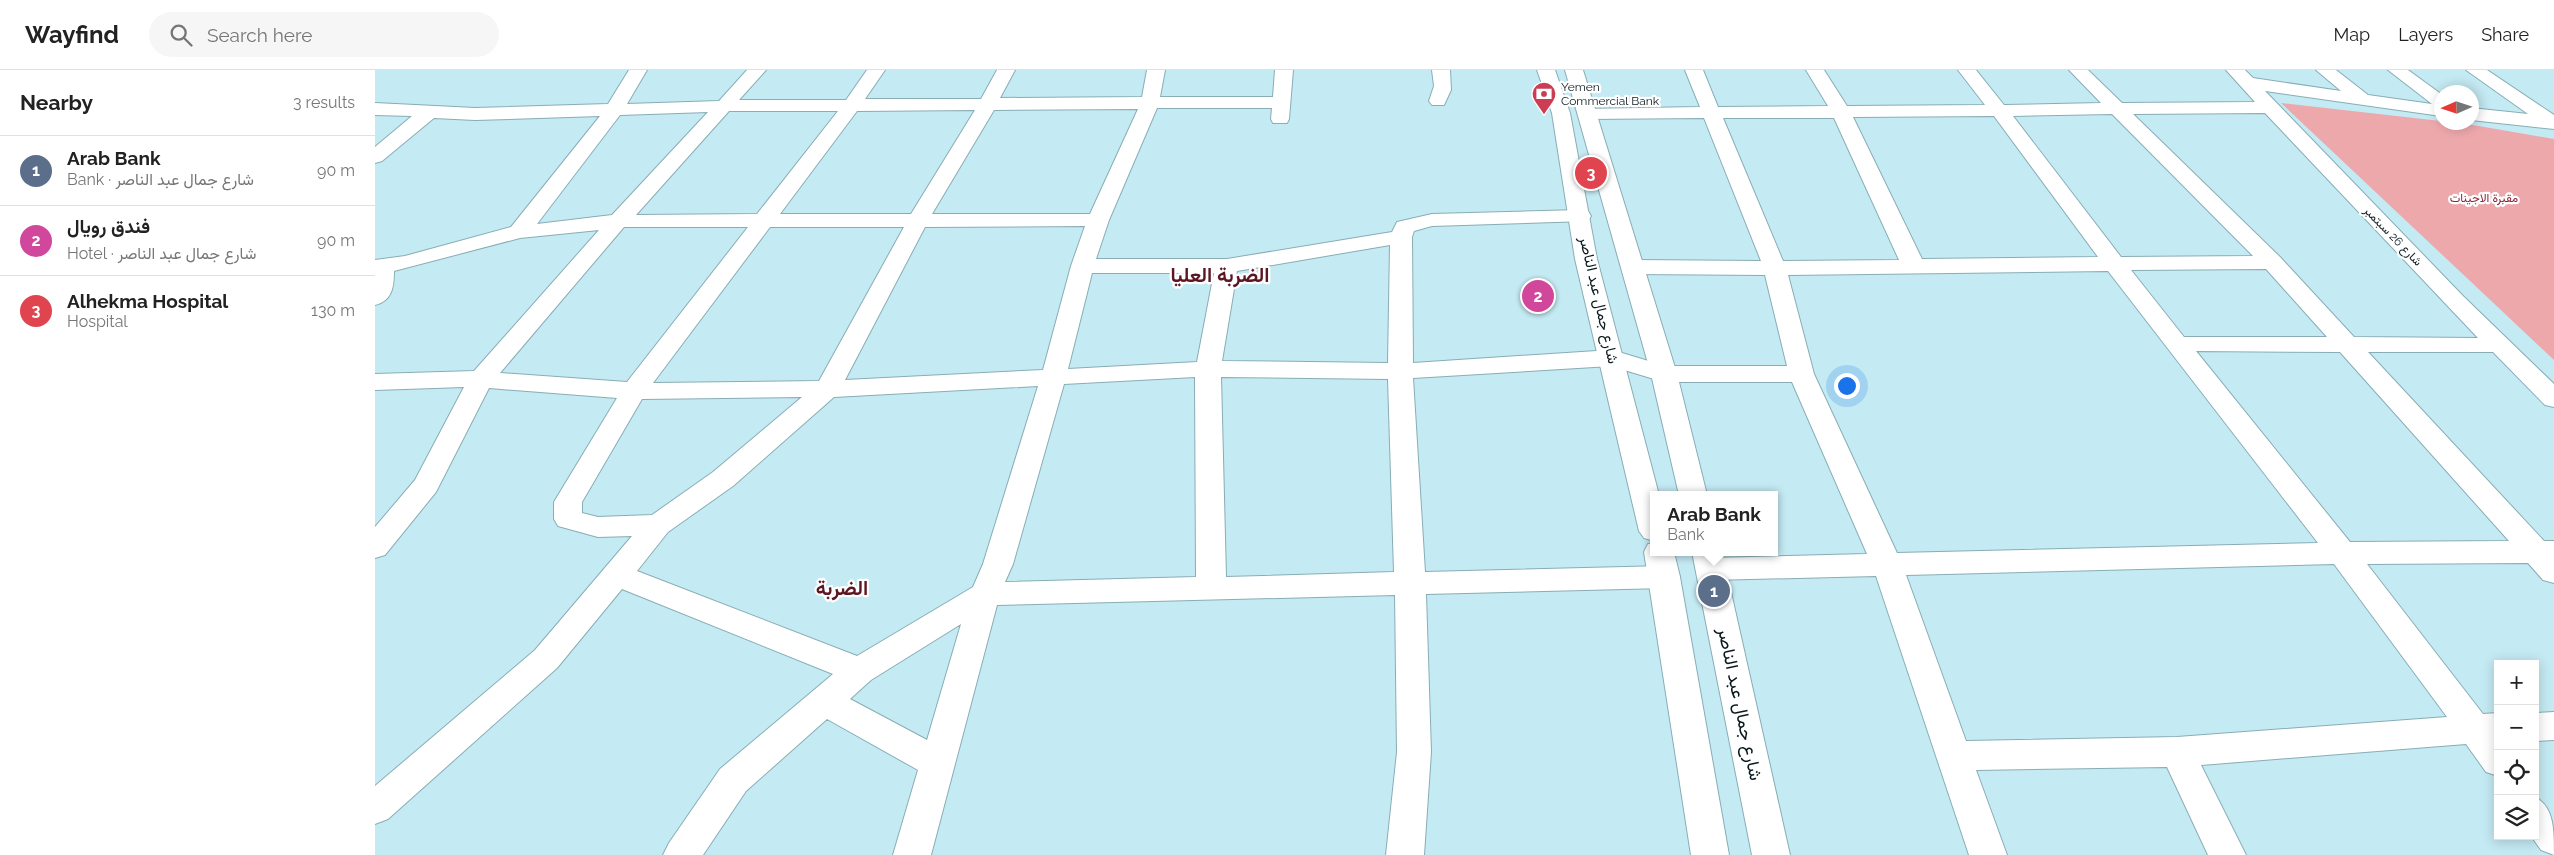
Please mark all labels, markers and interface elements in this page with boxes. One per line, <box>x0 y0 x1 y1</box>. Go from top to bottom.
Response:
search box <box>149 12 499 57</box>
text: Wayfind <box>25 20 119 49</box>
icon: search <box>167 21 195 49</box>
text: Search here <box>207 24 312 46</box>
text: Map <box>2334 24 2370 45</box>
text: Layers <box>2398 24 2453 45</box>
text: Share <box>2481 24 2529 45</box>
place label: Yemen Commercial Bank <box>1561 80 1660 108</box>
bank icon: Yemen Commercial Bank <box>1531 81 1557 115</box>
north arrow <box>2434 85 2479 130</box>
text: Nearby <box>20 90 93 115</box>
text: 3 results <box>293 93 355 112</box>
text: Arab Bank <box>67 147 161 169</box>
pin: 3 <box>1575 154 1607 192</box>
text: 1 <box>32 161 40 180</box>
text: 90 m <box>317 161 355 180</box>
text: Bank · شارع جمال عبد الناصر <box>67 170 254 189</box>
park label: مقبرة الاجينات <box>2450 191 2518 206</box>
street label: شارع 26 سبتمبر <box>2359 203 2425 270</box>
text: فندق رويال <box>67 215 150 237</box>
text: 2 <box>31 231 41 250</box>
text: 90 m <box>317 231 355 250</box>
street label: شارع جمال عبد الناصر <box>1573 234 1622 366</box>
text: Hotel · شارع جمال عبد الناصر <box>67 244 256 263</box>
district label: الضربة العليا <box>1170 263 1270 288</box>
pin: 2 <box>1522 277 1554 315</box>
text: Alhekma Hospital <box>67 290 228 312</box>
text: 3 <box>32 301 40 320</box>
text: 130 m <box>311 301 355 320</box>
text: Hospital <box>67 312 128 331</box>
your location <box>1834 373 1860 399</box>
popup <box>1650 491 1778 556</box>
text: Arab Bank <box>1667 503 1761 525</box>
text: Bank <box>1667 525 1704 544</box>
pin: 1 <box>1698 572 1730 610</box>
district label: الضربة <box>816 576 868 601</box>
street label: شارع جمال عبد الناصر <box>1712 624 1767 783</box>
map controls <box>2494 660 2539 840</box>
button: + <box>2494 660 2539 705</box>
button: − <box>2494 705 2539 750</box>
button: locate <box>2494 750 2539 795</box>
button: layers <box>2494 795 2539 840</box>

